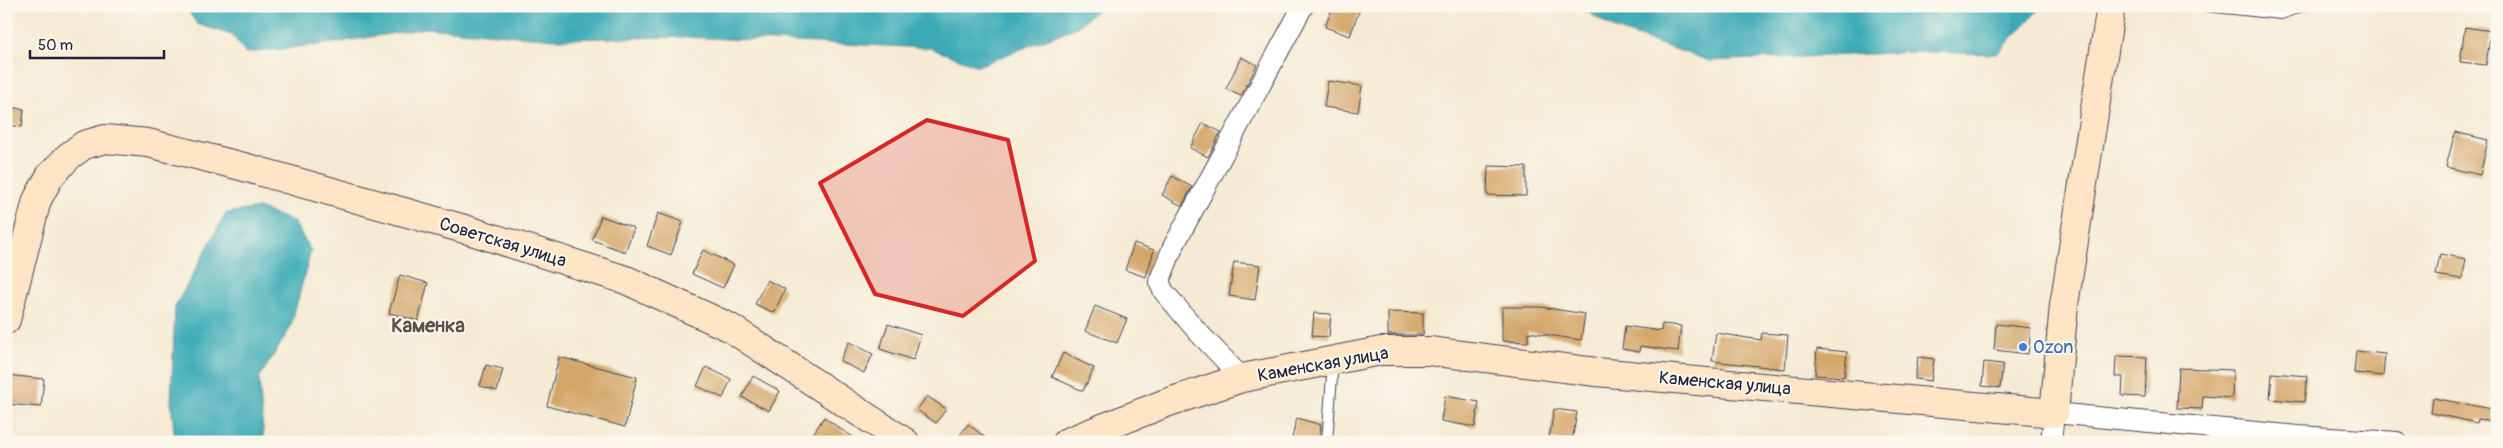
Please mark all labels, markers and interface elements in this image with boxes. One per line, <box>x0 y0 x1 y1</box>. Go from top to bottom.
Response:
scale bar <box>30 28 164 60</box>
text: 50 m <box>38 36 73 55</box>
street label: Советская улица <box>437 212 569 273</box>
district label: Каменка <box>391 313 465 338</box>
place label: Ozon <box>2033 336 2073 359</box>
marker: Ozon <box>2017 341 2029 353</box>
street label: Каменская улица <box>1256 342 1390 387</box>
street label: Каменская улица <box>1658 366 1792 401</box>

